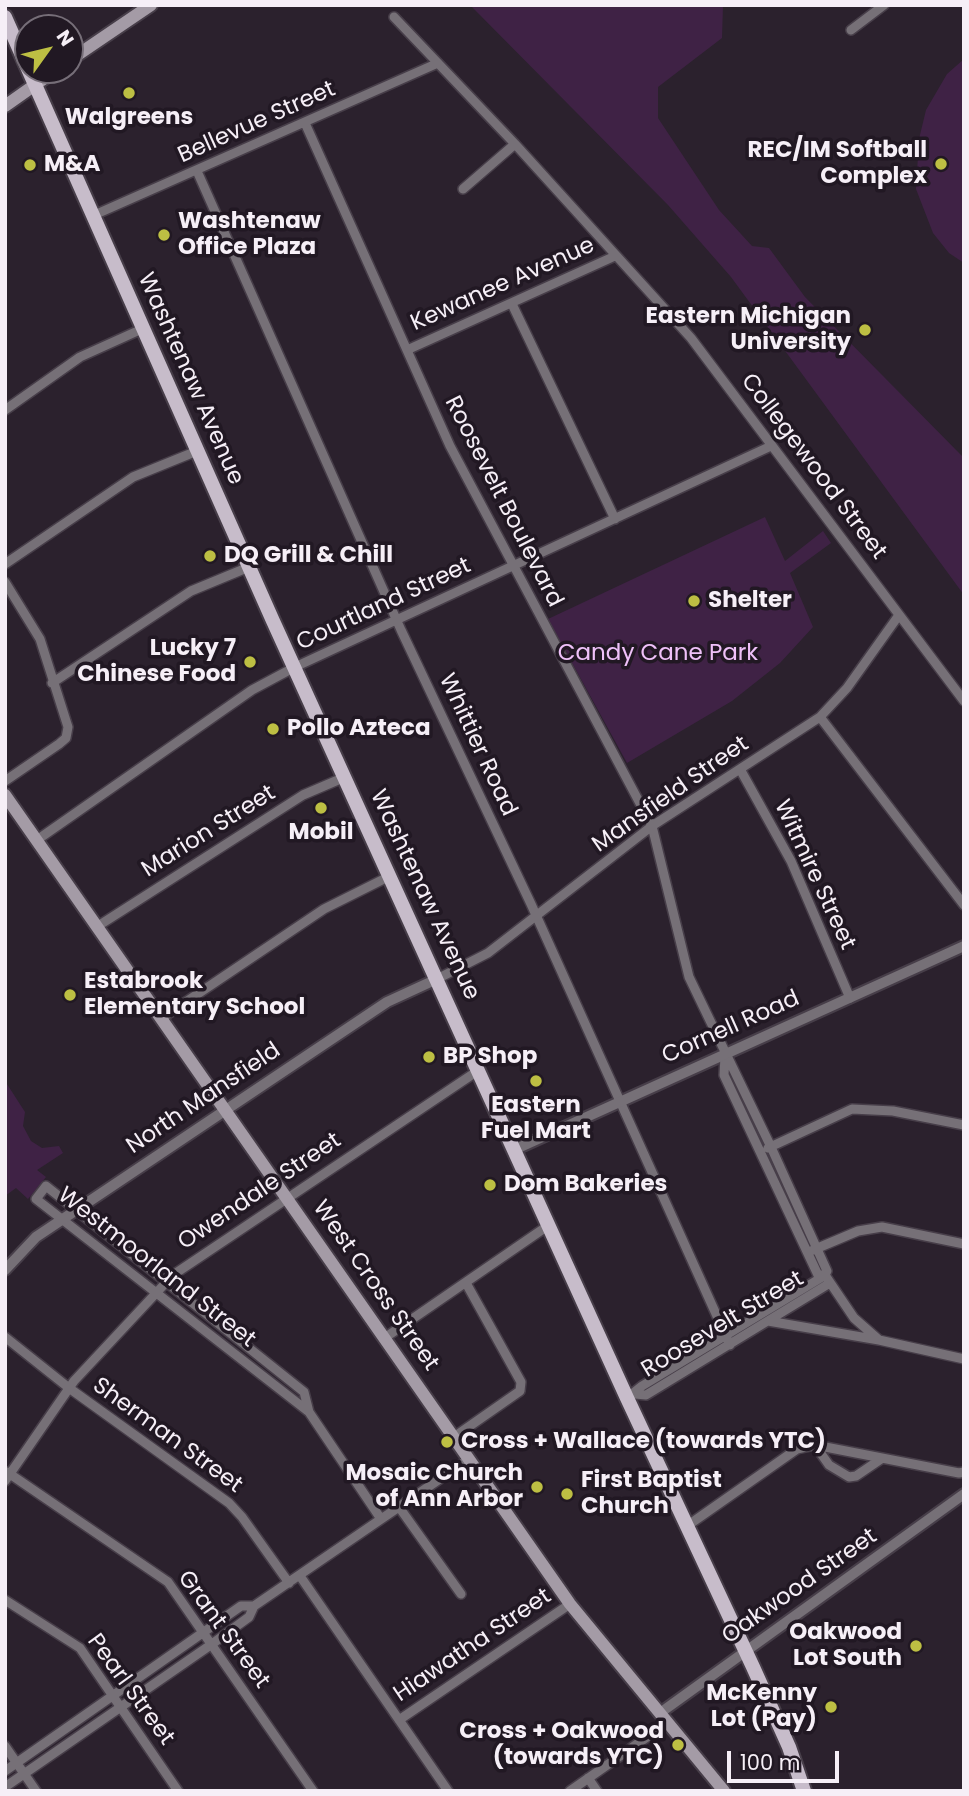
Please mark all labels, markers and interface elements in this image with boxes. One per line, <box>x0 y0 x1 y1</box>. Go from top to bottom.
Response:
north arrow <box>14 14 84 84</box>
text: N <box>50 25 80 52</box>
street label: Bellevue Street <box>174 76 340 170</box>
marker: Walgreens <box>121 85 137 101</box>
place label: Walgreens <box>65 104 193 132</box>
place label: REC/IM Softball Complex <box>748 137 927 191</box>
place label: M&A <box>44 151 100 179</box>
marker: REC/IM Softball Complex <box>933 156 949 172</box>
marker: M&A <box>22 157 38 173</box>
place label: Washtenaw Office Plaza <box>178 208 321 262</box>
marker: Washtenaw Office Plaza <box>156 227 172 243</box>
street label: Kewanee Avenue <box>407 232 599 338</box>
street label: Washtenaw Avenue <box>131 269 249 489</box>
place label: Eastern Michigan University <box>646 303 851 357</box>
marker: Eastern Michigan University <box>857 322 873 338</box>
street label: Collegewood Street <box>734 369 892 565</box>
street label: Roosevelt Boulevard <box>438 392 568 612</box>
place label: DQ Grill & Chill <box>224 542 393 570</box>
marker: DQ Grill & Chill <box>202 548 218 564</box>
street label: Courtland Street <box>292 553 476 657</box>
place label: Shelter <box>708 587 792 615</box>
marker: Shelter <box>686 593 702 609</box>
place label: Lucky 7 Chinese Food <box>77 635 236 689</box>
park label: Candy Cane Park <box>558 640 758 668</box>
marker: Lucky 7 Chinese Food <box>242 654 258 670</box>
street label: Whittier Road <box>432 669 522 821</box>
place label: Pollo Azteca <box>287 715 430 743</box>
marker: Pollo Azteca <box>265 721 281 737</box>
street label: Mansfield Street <box>588 731 754 859</box>
street label: Marion Street <box>137 780 281 884</box>
street label: Washtenaw Avenue <box>363 785 485 1005</box>
street label: Witmire Street <box>767 796 861 954</box>
marker: Mobil <box>313 800 329 816</box>
place label: Mobil <box>289 819 353 847</box>
place label: Estabrook Elementary School <box>84 968 305 1022</box>
street label: Cornell Road <box>658 985 804 1071</box>
marker: Estabrook Elementary School <box>62 987 78 1003</box>
street label: North Mansfield <box>122 1037 286 1161</box>
place label: BP Shop <box>443 1043 537 1071</box>
marker: BP Shop <box>421 1049 437 1065</box>
marker: Eastern Fuel Mart <box>528 1073 544 1089</box>
place label: Eastern Fuel Mart <box>481 1092 591 1146</box>
street label: Owendale Street <box>173 1127 347 1257</box>
place label: Dom Bakeries <box>504 1171 667 1199</box>
marker: Dom Bakeries <box>482 1177 498 1193</box>
street label: Westmoorland Street <box>51 1182 261 1354</box>
street label: West Cross Street <box>306 1195 444 1377</box>
street label: Roosevelt Street <box>637 1266 809 1384</box>
street label: Sherman Street <box>87 1372 247 1500</box>
place label: Cross + Wallace (towards YTC) <box>461 1428 826 1456</box>
marker: Cross + Wallace (towards YTC) <box>439 1434 455 1450</box>
place label: Mosaic Church of Ann Arbor <box>345 1460 523 1514</box>
place label: First Baptist Church <box>581 1467 722 1521</box>
marker: Mosaic Church of Ann Arbor <box>529 1479 545 1495</box>
marker: First Baptist Church <box>559 1486 575 1502</box>
street label: Oakwood Street <box>717 1523 883 1651</box>
street label: Grant Street <box>171 1566 275 1694</box>
street label: Hiawatha Street <box>389 1583 557 1709</box>
place label: Oakwood Lot South <box>789 1619 902 1673</box>
street label: Pearl Street <box>80 1629 180 1751</box>
marker: Oakwood Lot South <box>908 1638 924 1654</box>
place label: McKenny Lot (Pay) <box>706 1680 817 1734</box>
marker: McKenny Lot (Pay) <box>823 1699 839 1715</box>
place label: Cross + Oakwood (towards YTC) <box>459 1718 664 1772</box>
scale bar <box>731 1736 843 1780</box>
marker: Cross + Oakwood (towards YTC) <box>670 1737 686 1753</box>
text: 100 m <box>740 1748 800 1777</box>

